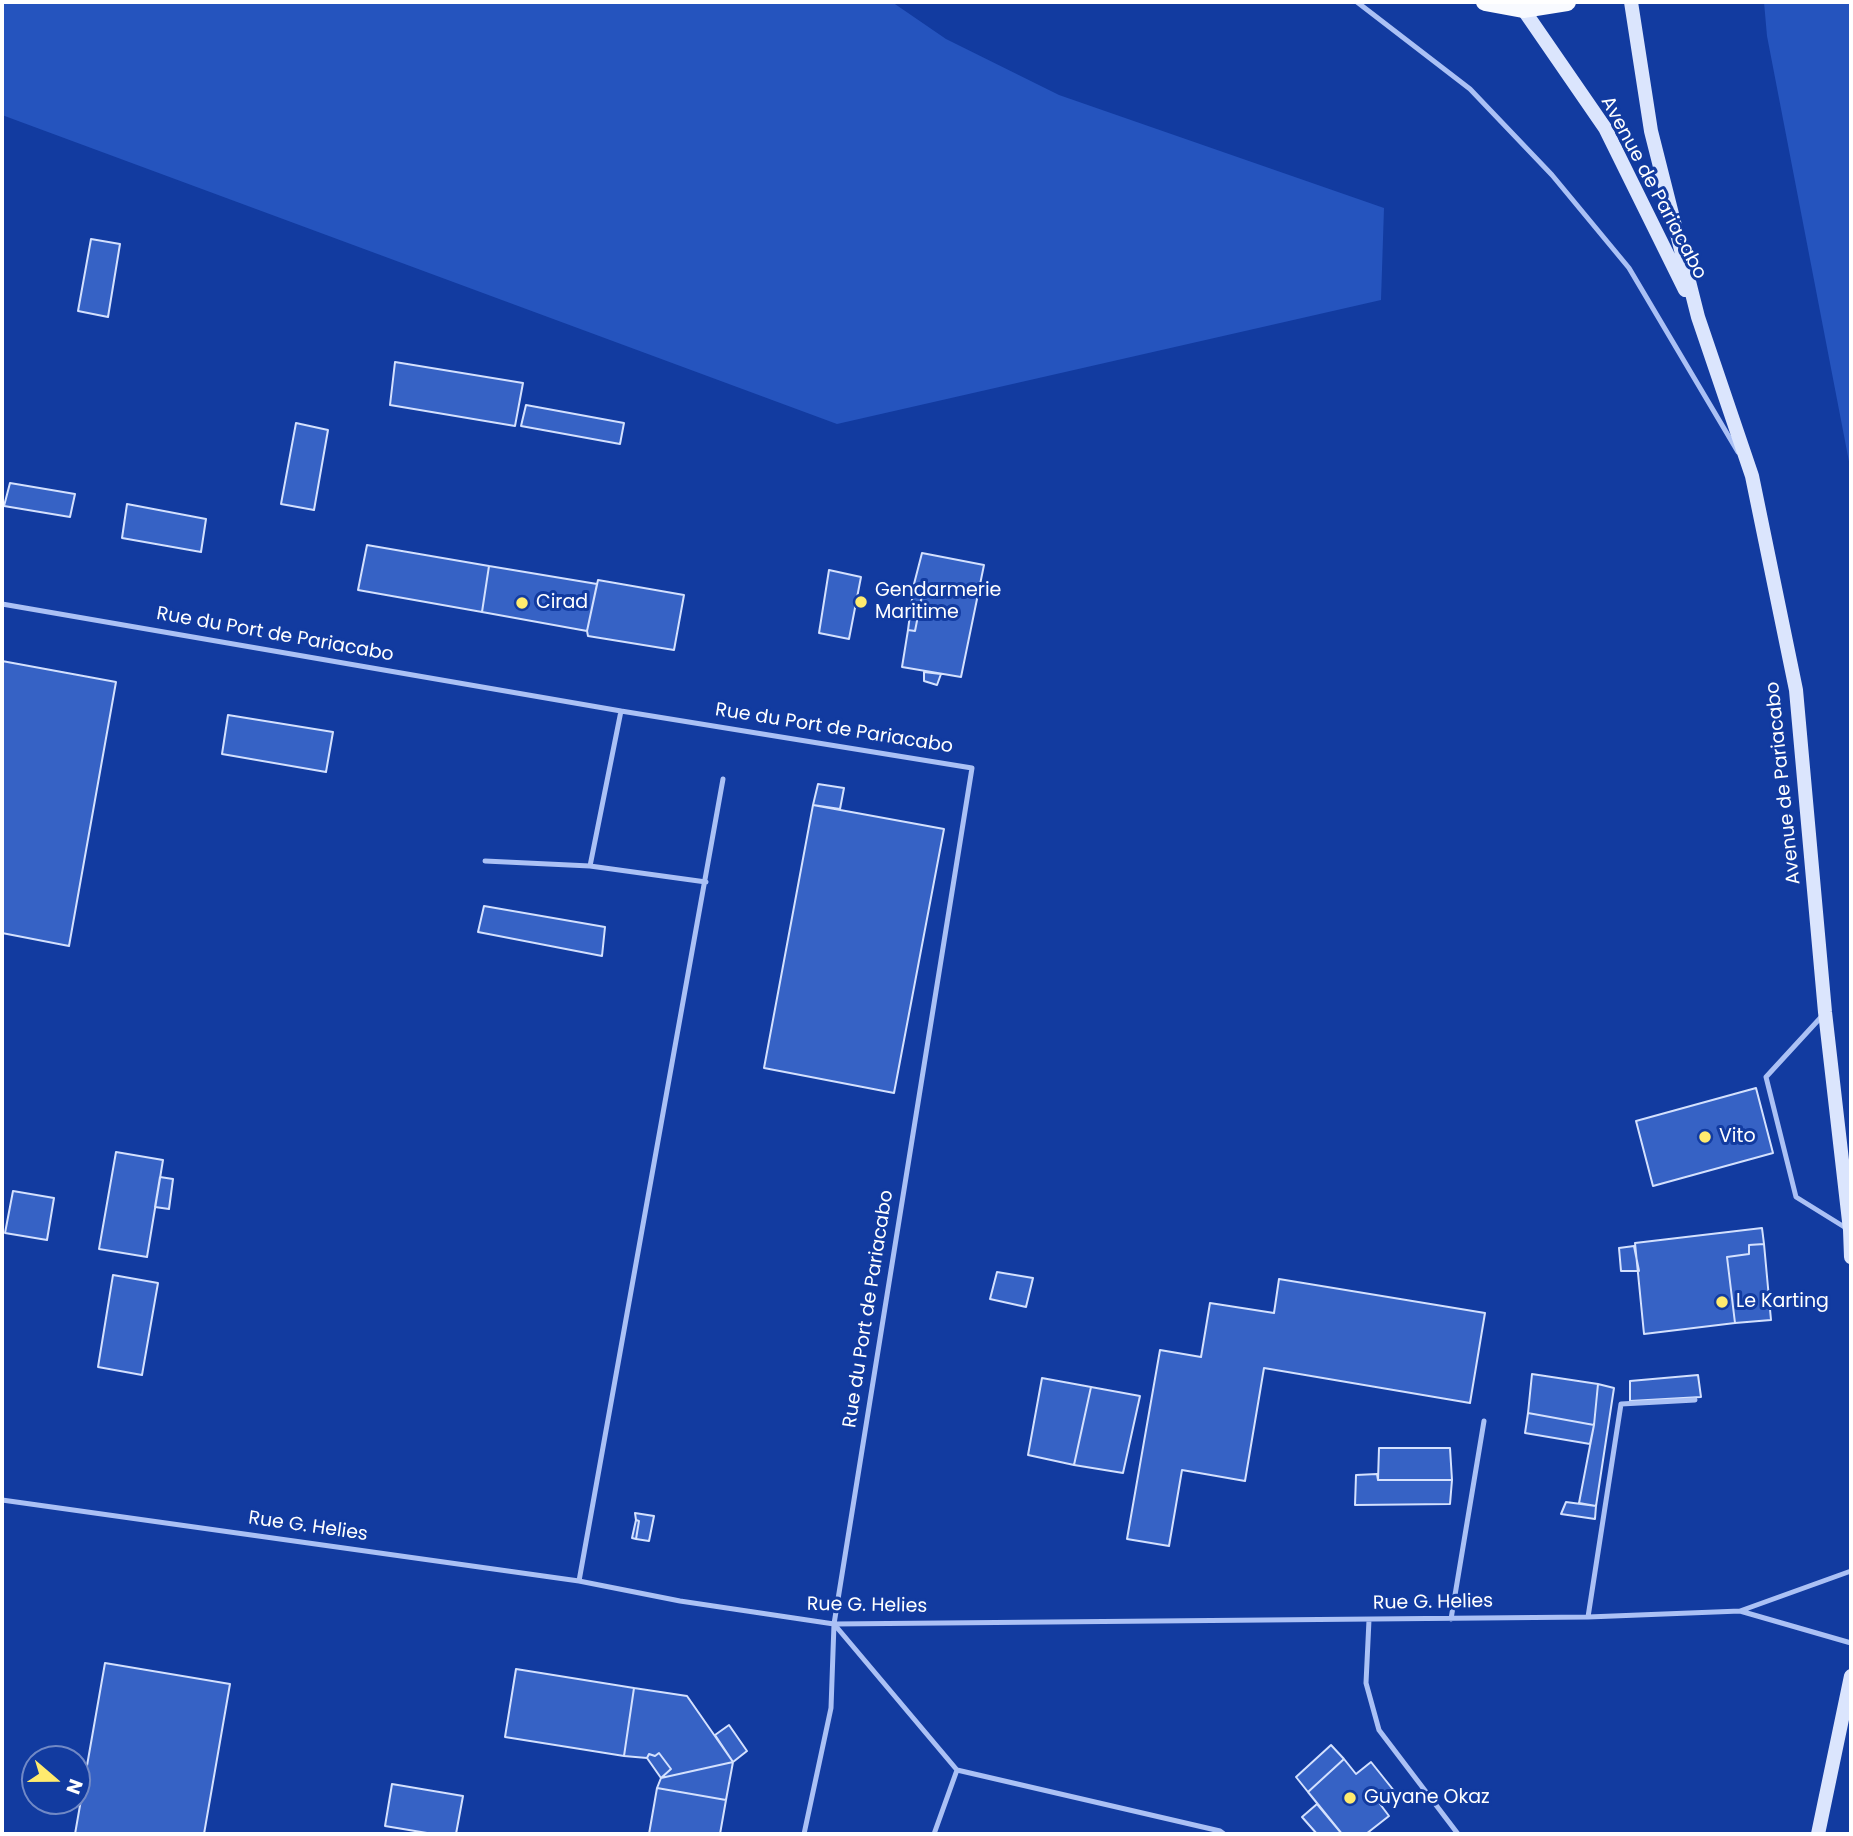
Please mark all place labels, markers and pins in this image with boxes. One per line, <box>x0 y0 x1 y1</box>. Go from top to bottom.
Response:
place label: Gendarmerie Maritime <box>875 580 1001 624</box>
place label: Cirad <box>536 592 588 614</box>
marker: Gendarmerie Maritime <box>853 594 869 610</box>
marker: Cirad <box>514 595 530 611</box>
place label: Vito <box>1719 1126 1756 1148</box>
marker: Vito <box>1697 1129 1713 1145</box>
place label: Le Karting <box>1736 1291 1829 1313</box>
marker: Le Karting <box>1714 1294 1730 1310</box>
place label: Guyane Okaz <box>1364 1787 1490 1809</box>
marker: Guyane Okaz <box>1342 1790 1358 1806</box>

